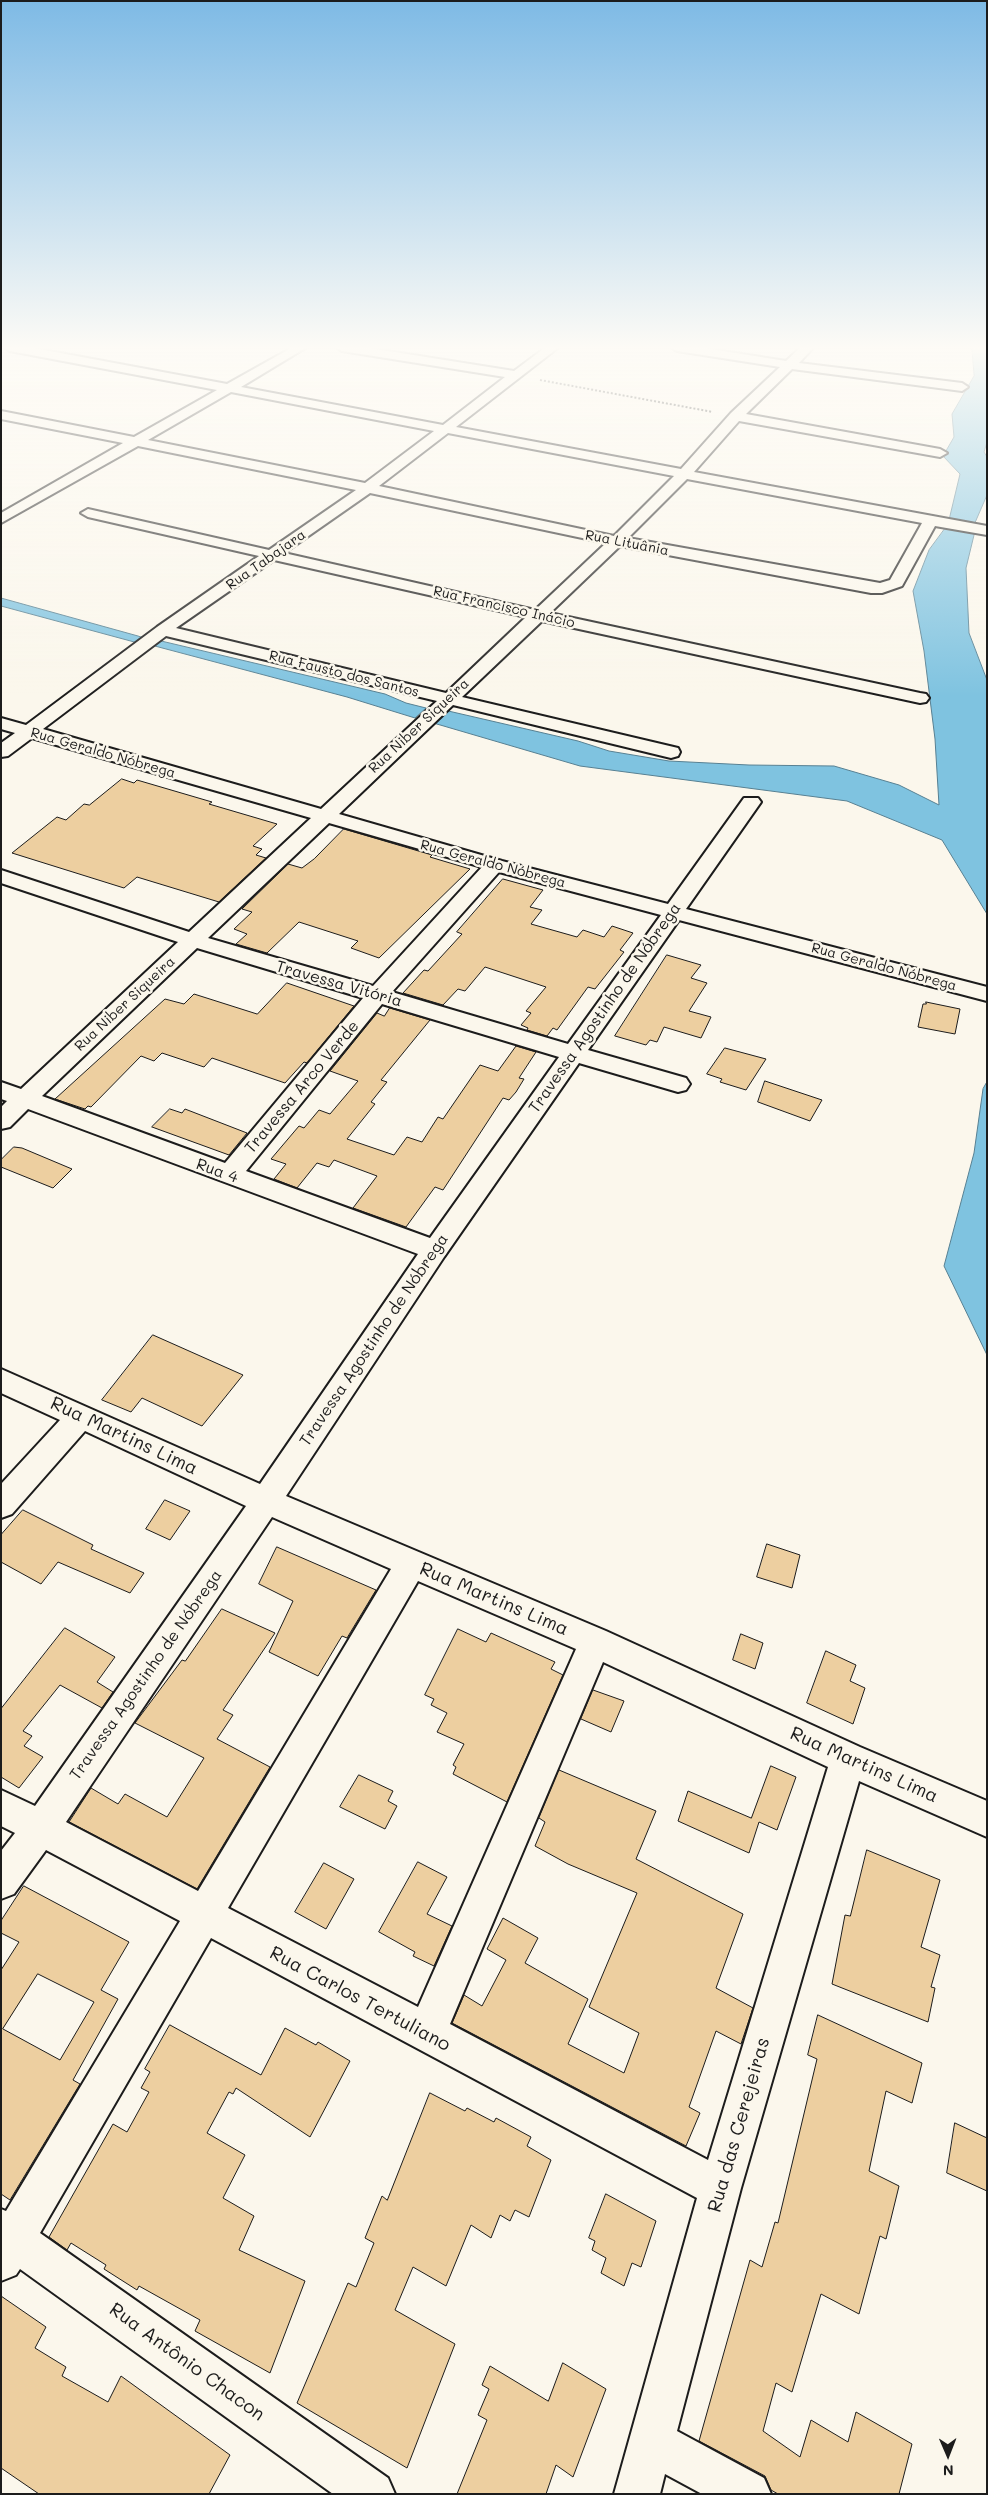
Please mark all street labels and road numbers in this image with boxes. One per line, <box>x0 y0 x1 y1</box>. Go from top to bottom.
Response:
street label: Rua Tabajara <box>223 526 309 594</box>
street label: Rua Lituânia <box>584 527 670 559</box>
street label: Rua Francisco Inácio <box>432 583 576 631</box>
street label: Rua Fausto dos Santos <box>267 647 421 701</box>
street label: Rua Niber Siqueira <box>365 675 473 777</box>
street label: Rua Geraldo Nóbrega <box>29 724 177 782</box>
street label: Rua Geraldo Nóbrega <box>418 836 568 892</box>
street label: Travessa Agostinho de Nóbrega <box>525 899 685 1117</box>
street label: Rua Geraldo Nóbrega <box>809 939 959 995</box>
street label: Rua Niber Siqueira <box>71 953 179 1055</box>
street label: Travessa Vitória <box>274 957 404 1011</box>
street label: Travessa Arco Verde <box>241 1017 363 1157</box>
street label: Rua 4 <box>193 1155 241 1187</box>
street label: Travessa Agostinho de Nóbrega <box>296 1230 452 1450</box>
street label: Rua Martins Lima <box>47 1392 201 1480</box>
street label: Rua Martins Lima <box>416 1557 572 1641</box>
street label: Travessa Agostinho de Nóbrega <box>66 1566 226 1784</box>
street label: Rua Martins Lima <box>786 1722 942 1808</box>
street label: Rua Carlos Tertuliano <box>266 1942 454 2056</box>
street label: Rua das Cerejeiras <box>703 2035 775 2215</box>
street label: Rua Antônio Chacon <box>105 2298 269 2426</box>

